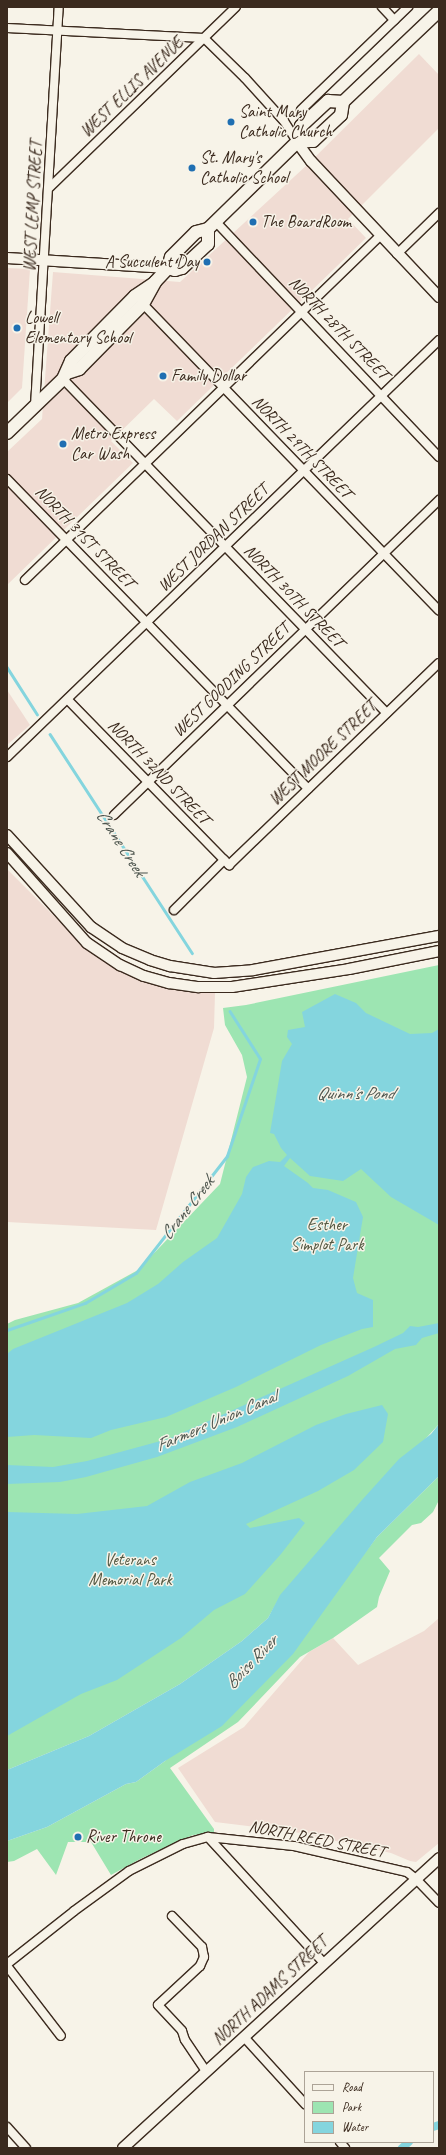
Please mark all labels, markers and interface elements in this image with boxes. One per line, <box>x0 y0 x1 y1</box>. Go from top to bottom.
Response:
street label: WEST ELLIS AVENUE <box>76 33 188 141</box>
place label: Saint Mary Catholic Church <box>239 102 333 142</box>
marker: Saint Mary Catholic Church <box>226 117 236 127</box>
street label: WEST LEMP STREET <box>19 140 47 272</box>
place label: St. Mary's Catholic School <box>200 148 288 188</box>
marker: St. Mary's Catholic School <box>187 163 197 173</box>
place label: The BoardRoom <box>261 212 351 232</box>
marker: The BoardRoom <box>248 217 258 227</box>
place label: A Succulent Day <box>105 252 199 272</box>
marker: A Succulent Day <box>202 257 212 267</box>
street label: NORTH 28TH STREET <box>285 272 393 384</box>
place label: Lowell Elementary School <box>25 308 131 348</box>
marker: Lowell Elementary School <box>12 323 22 333</box>
place label: Family Dollar <box>171 366 246 386</box>
marker: Family Dollar <box>158 371 168 381</box>
street label: NORTH 29TH STREET <box>248 391 356 503</box>
place label: Metro Express Car Wash <box>71 424 155 464</box>
marker: Metro Express Car Wash <box>58 439 68 449</box>
street label: WEST JORDAN STREET <box>154 480 272 596</box>
street label: NORTH 31ST STREET <box>31 482 139 592</box>
street label: NORTH 30TH STREET <box>240 540 348 652</box>
street label: WEST GOODING STREET <box>168 619 294 741</box>
street label: WEST MOORE STREET <box>265 696 381 810</box>
street label: NORTH 32ND STREET <box>104 715 214 829</box>
water label: Crane Creek <box>92 806 150 880</box>
water label: Quinn's Pond <box>316 1082 394 1104</box>
water label: Crane Creek <box>156 1172 218 1244</box>
park label: Esther Simplot Park <box>290 1215 364 1255</box>
water label: Farmers Union Canal <box>152 1386 280 1456</box>
park label: Veterans Memorial Park <box>88 1550 172 1590</box>
water label: Boise River <box>220 1630 282 1694</box>
street label: NORTH REED STREET <box>247 1816 387 1862</box>
place label: River Throne <box>86 1827 161 1847</box>
marker: River Throne <box>73 1832 83 1842</box>
street label: NORTH ADAMS STREET <box>208 1933 332 2049</box>
legend <box>304 2071 434 2143</box>
text: Road <box>342 2079 362 2095</box>
text: Park <box>342 2099 361 2115</box>
text: Water <box>342 2119 368 2135</box>

